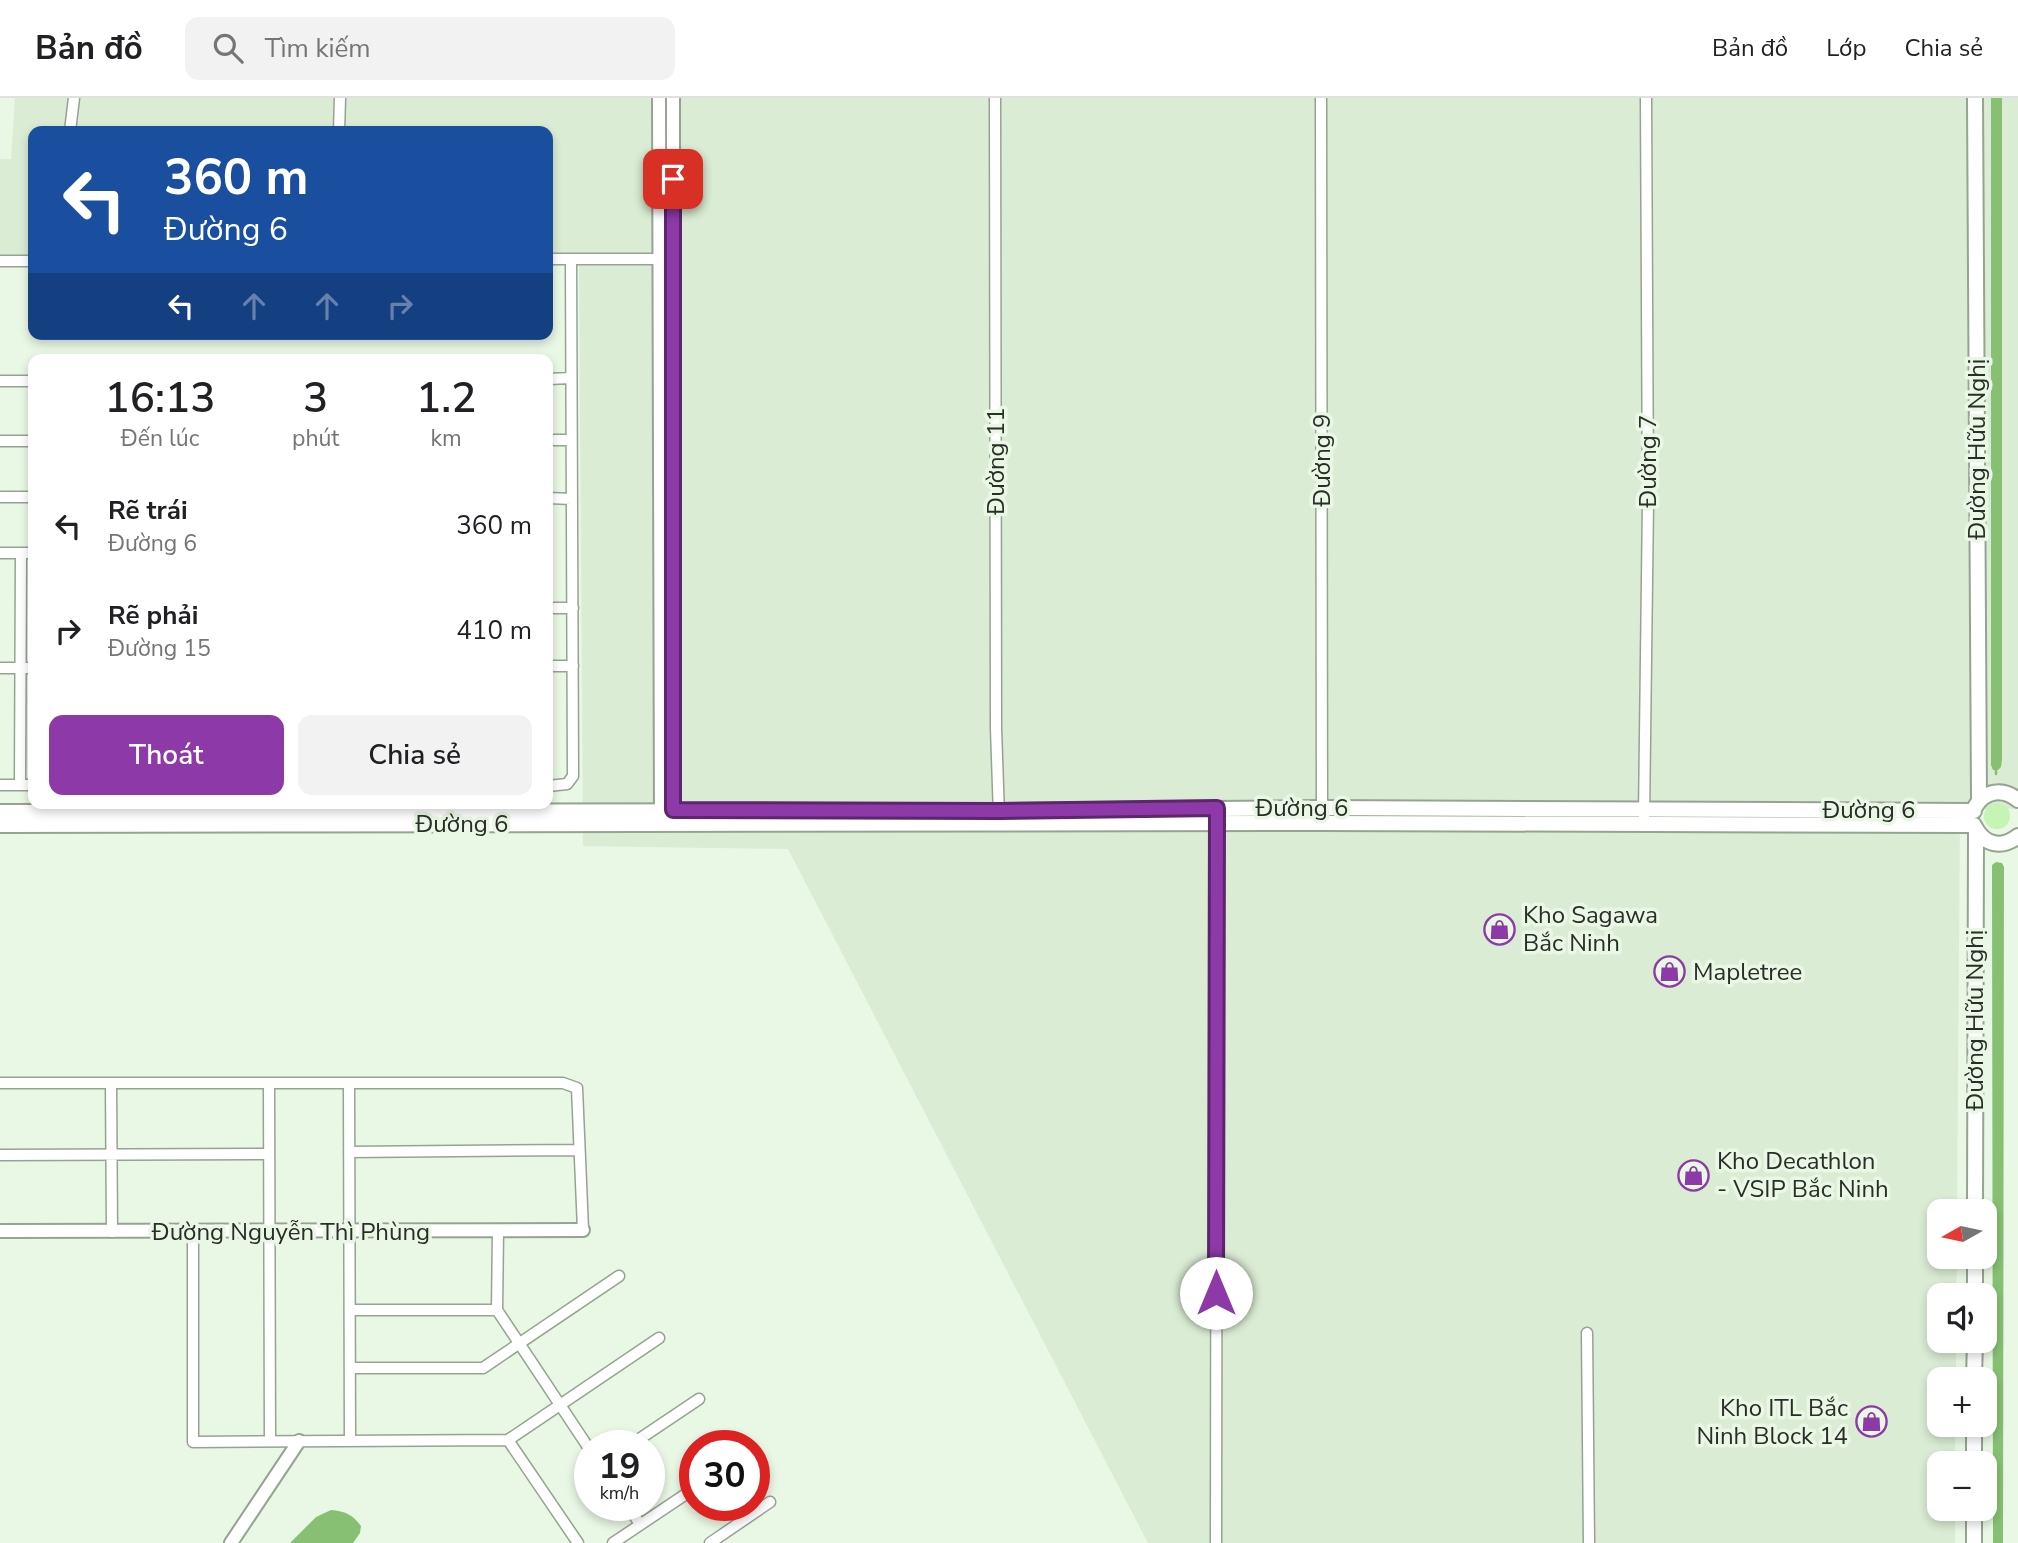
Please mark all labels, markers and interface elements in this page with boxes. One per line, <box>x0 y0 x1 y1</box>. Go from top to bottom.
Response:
search box <box>185 17 675 80</box>
text: Bản đồ <box>35 26 143 71</box>
icon: search <box>209 29 247 67</box>
text: Tìm kiếm <box>265 31 371 66</box>
text: Bản đồ <box>1712 32 1788 64</box>
text: Lớp <box>1826 32 1866 64</box>
text: Chia sẻ <box>1904 32 1983 64</box>
text: 360 m <box>164 144 308 211</box>
pin <box>643 149 703 209</box>
icon: left <box>49 154 140 245</box>
icon: arrive <box>654 160 692 198</box>
text: Đường 6 <box>164 208 288 251</box>
icon: left <box>162 287 200 325</box>
icon: ahead <box>235 287 273 325</box>
icon: ahead <box>308 287 346 325</box>
icon: right <box>381 287 419 325</box>
street label: Đường Hữu Nghị <box>1961 359 1993 540</box>
text: 16:13 <box>105 370 215 427</box>
text: 3 <box>303 370 328 427</box>
text: 1.2 <box>416 370 476 427</box>
street label: Đường 11 <box>980 407 1012 516</box>
street label: Đường 9 <box>1306 414 1338 507</box>
street label: Đường 7 <box>1632 415 1664 508</box>
text: Đến lúc <box>121 423 199 454</box>
text: phút <box>292 423 339 454</box>
text: km <box>431 423 462 454</box>
text: Rẽ trái <box>108 493 188 528</box>
icon: left <box>49 507 87 545</box>
text: 360 m <box>456 508 532 543</box>
text: Đường 6 <box>108 528 197 559</box>
text: Rẽ phải <box>108 598 198 633</box>
icon: right <box>49 612 87 650</box>
text: 410 m <box>456 613 532 648</box>
text: Đường 15 <box>108 633 211 664</box>
button: Thoát <box>49 715 284 795</box>
button: Chia sẻ <box>298 715 532 795</box>
street label: Đường 6 <box>1255 792 1348 824</box>
street label: Đường 6 <box>1822 794 1915 826</box>
street label: Đường 6 <box>415 808 508 840</box>
place label: Kho Sagawa Bắc Ninh <box>1523 899 1658 959</box>
shop icon: Kho Sagawa Bắc Ninh <box>1483 912 1517 946</box>
street label: Đường Hữu Nghị <box>1959 930 1991 1111</box>
shop icon: Mapletree <box>1653 955 1687 989</box>
place label: Mapletree <box>1693 956 1802 988</box>
place label: Kho Decathlon - VSIP Bắc Ninh <box>1717 1145 1889 1205</box>
shop icon: Kho Decathlon - VSIP Bắc Ninh <box>1677 1158 1711 1192</box>
north arrow <box>1927 1199 1997 1269</box>
map controls <box>1927 1199 1997 1521</box>
street label: Đường Nguyễn Thì Phùng <box>151 1216 430 1248</box>
position arrow <box>1179 1256 1253 1330</box>
button: sound <box>1927 1283 1997 1353</box>
button: + <box>1927 1367 1997 1437</box>
place label: Kho ITL Bắc Ninh Block 14 <box>1697 1392 1848 1452</box>
shop icon: Kho ITL Bắc Ninh Block 14 <box>1854 1405 1888 1439</box>
speed limit sign: 30 <box>679 1430 770 1521</box>
text: 19 <box>598 1443 641 1490</box>
button: − <box>1927 1451 1997 1521</box>
text: km/h <box>600 1481 639 1505</box>

